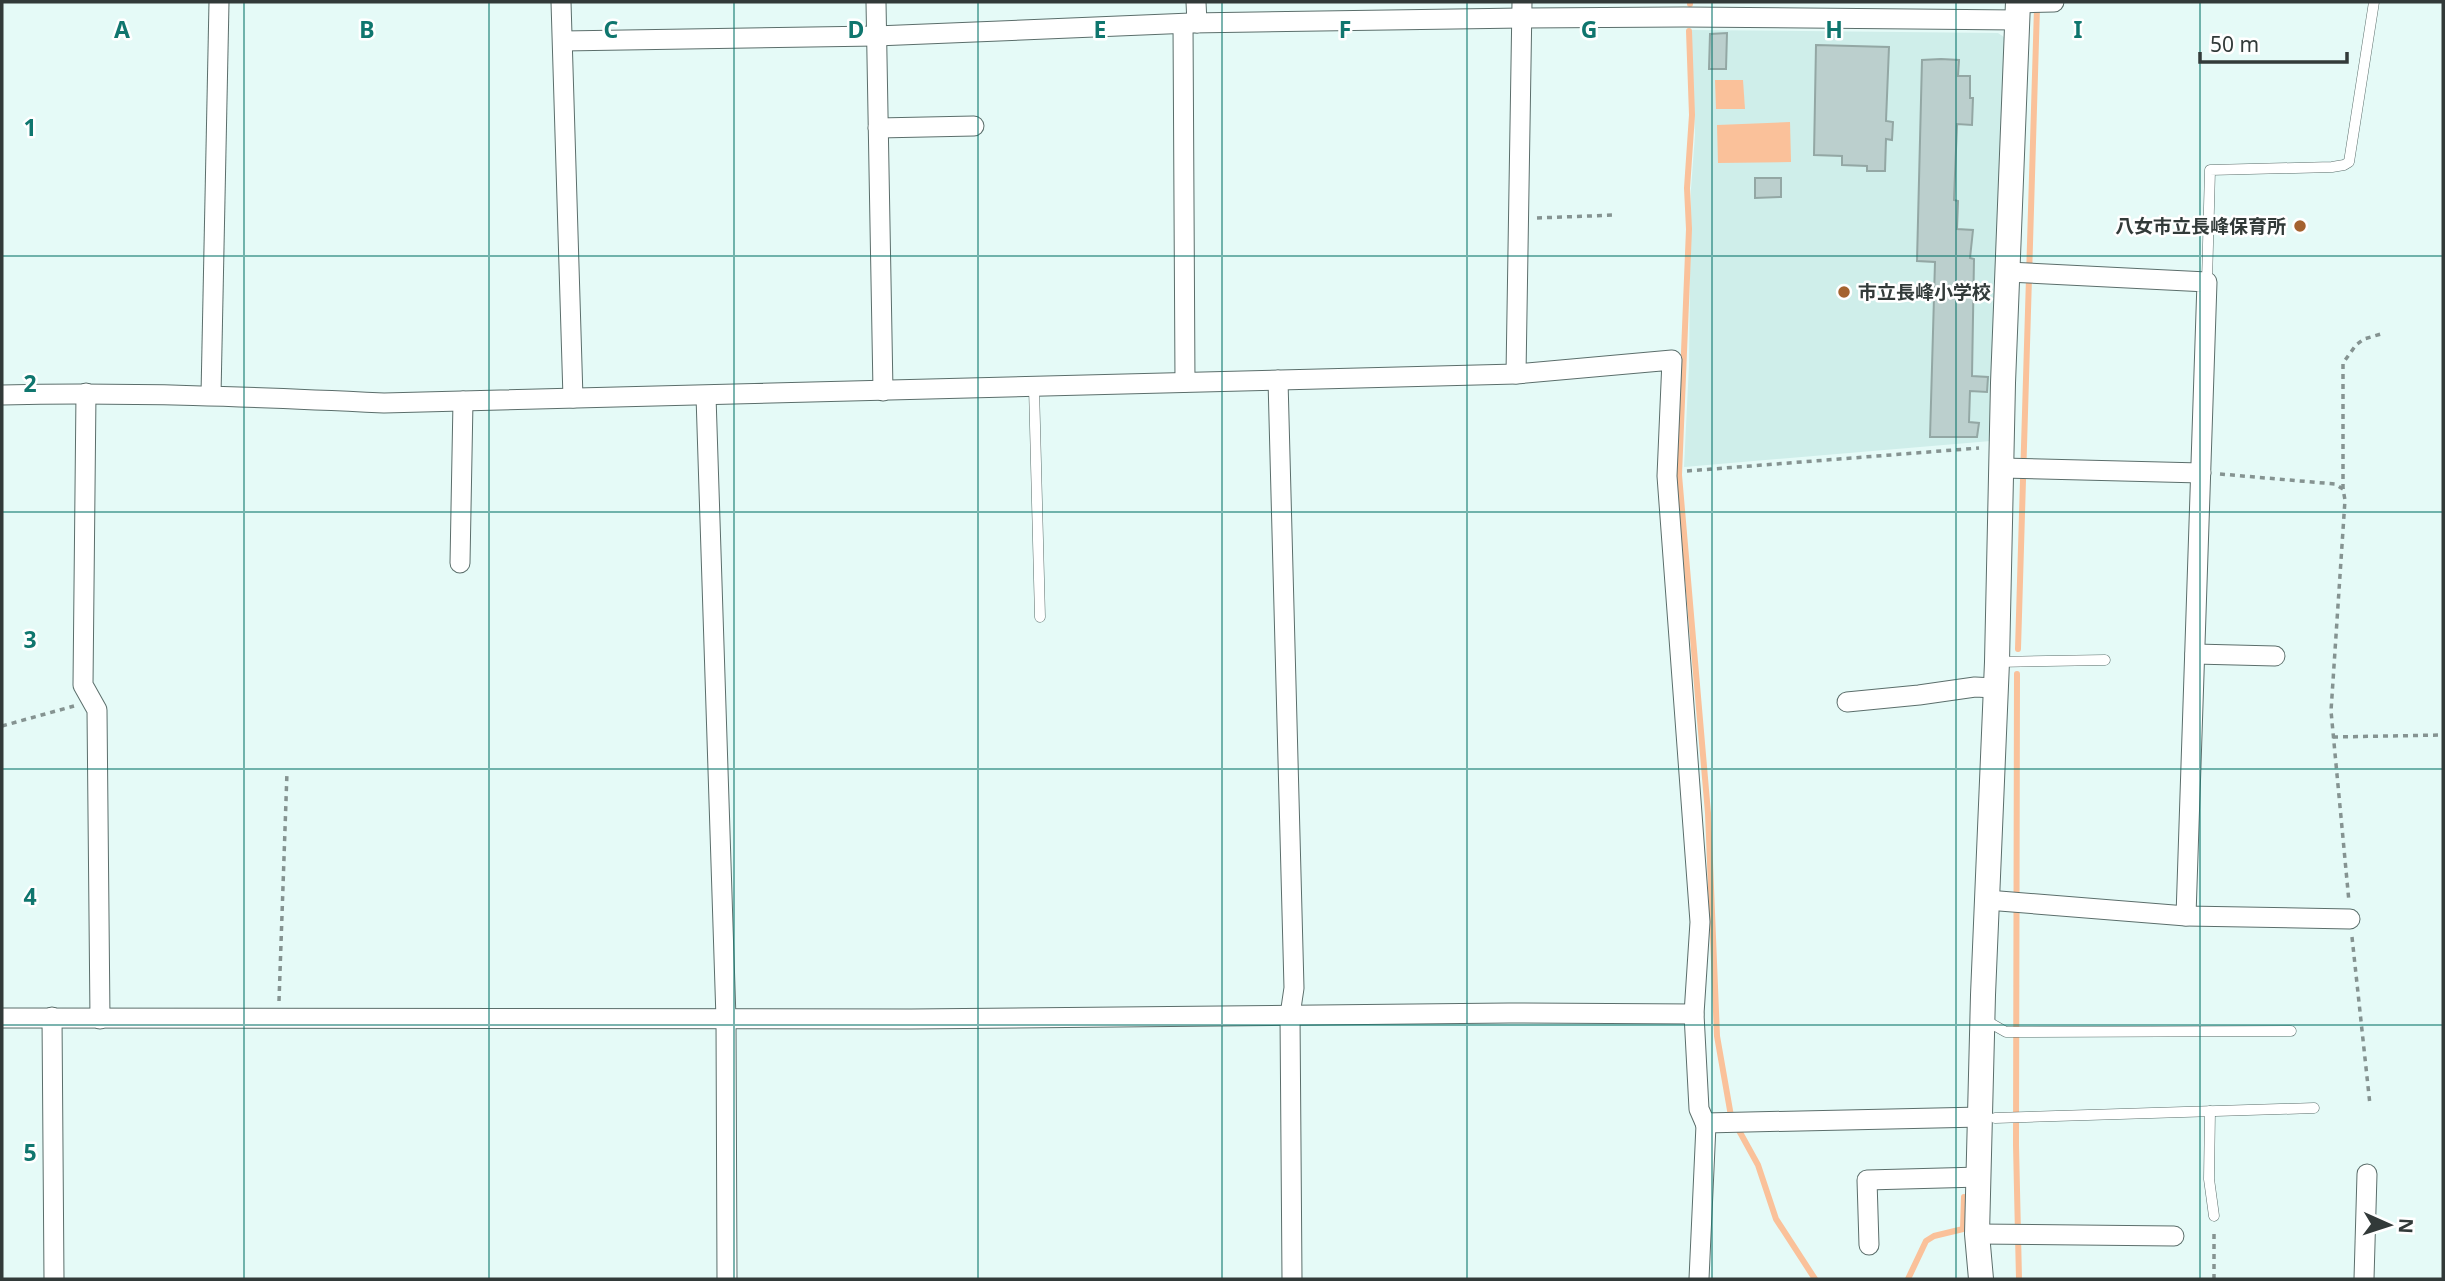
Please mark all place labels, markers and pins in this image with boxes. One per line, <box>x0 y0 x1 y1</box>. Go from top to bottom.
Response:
place label: 八女市立長峰保育所 <box>2115 213 2286 239</box>
marker: 八女市立長峰保育所 <box>2292 218 2308 234</box>
place label: 市立長峰小学校 <box>1858 279 1991 305</box>
marker: 市立長峰小学校 <box>1836 284 1852 300</box>

